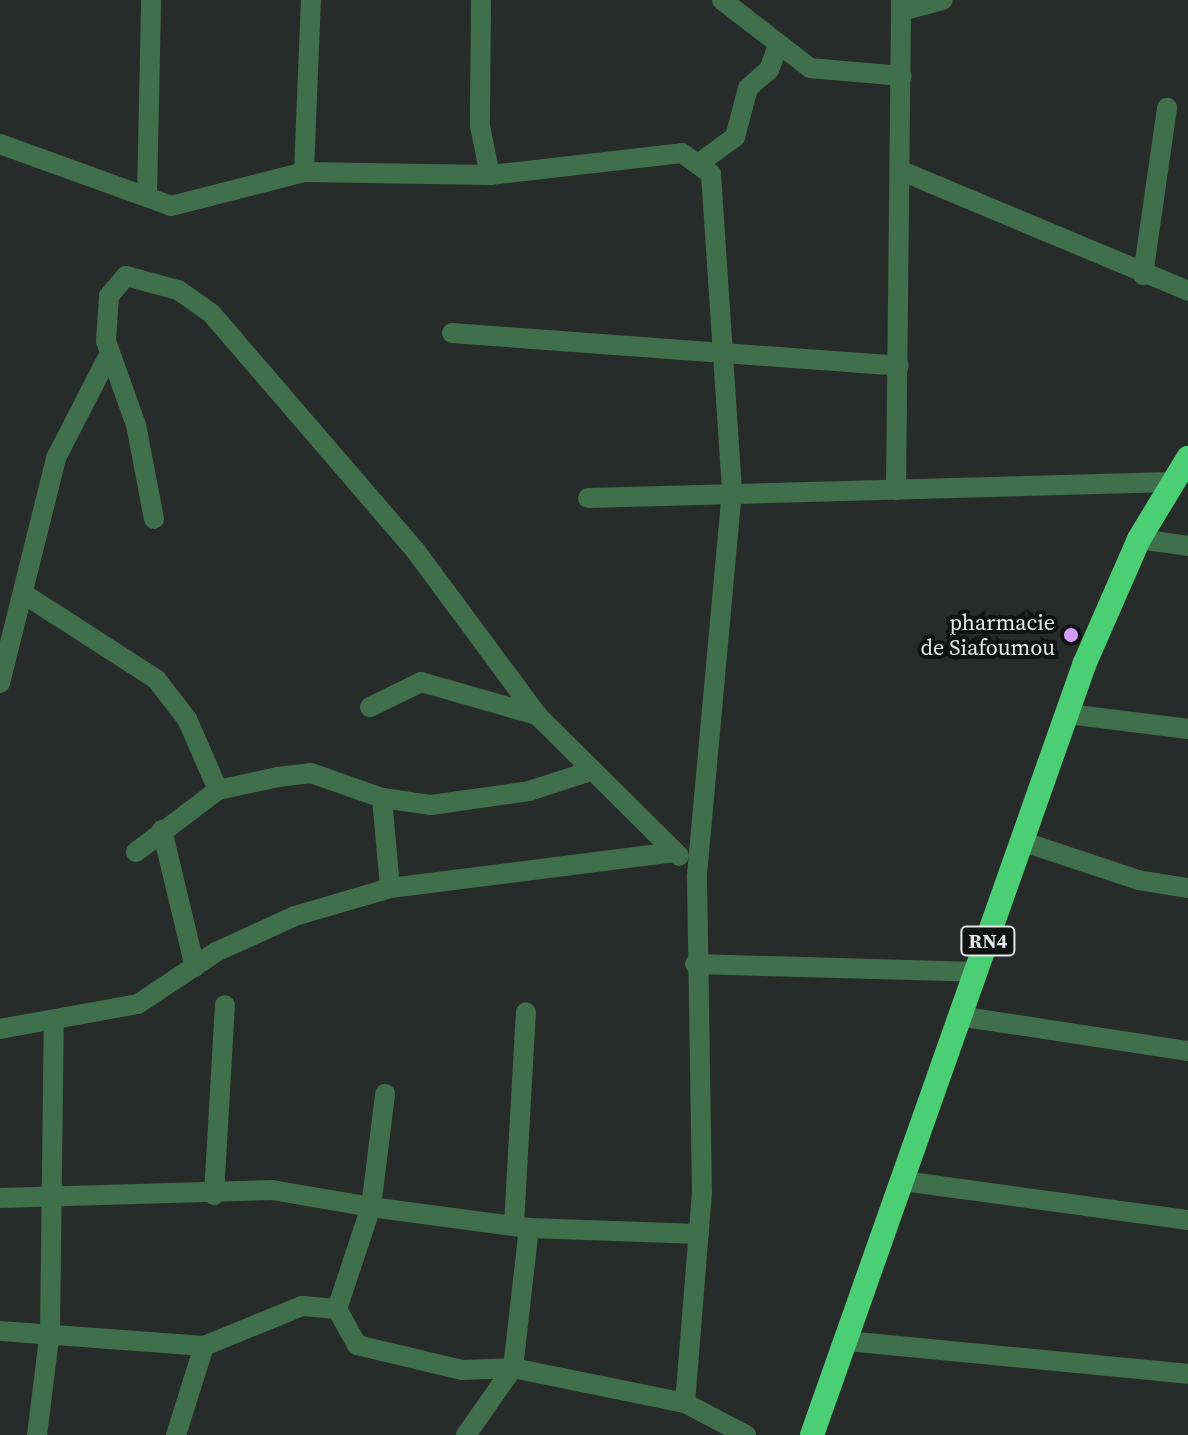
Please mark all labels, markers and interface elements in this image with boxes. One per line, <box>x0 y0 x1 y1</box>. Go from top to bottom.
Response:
place label: pharmacie de Siafoumou <box>921 609 1055 660</box>
marker: pharmacie de Siafoumou <box>1062 626 1080 644</box>
road number: RN4 <box>960 925 1016 957</box>

